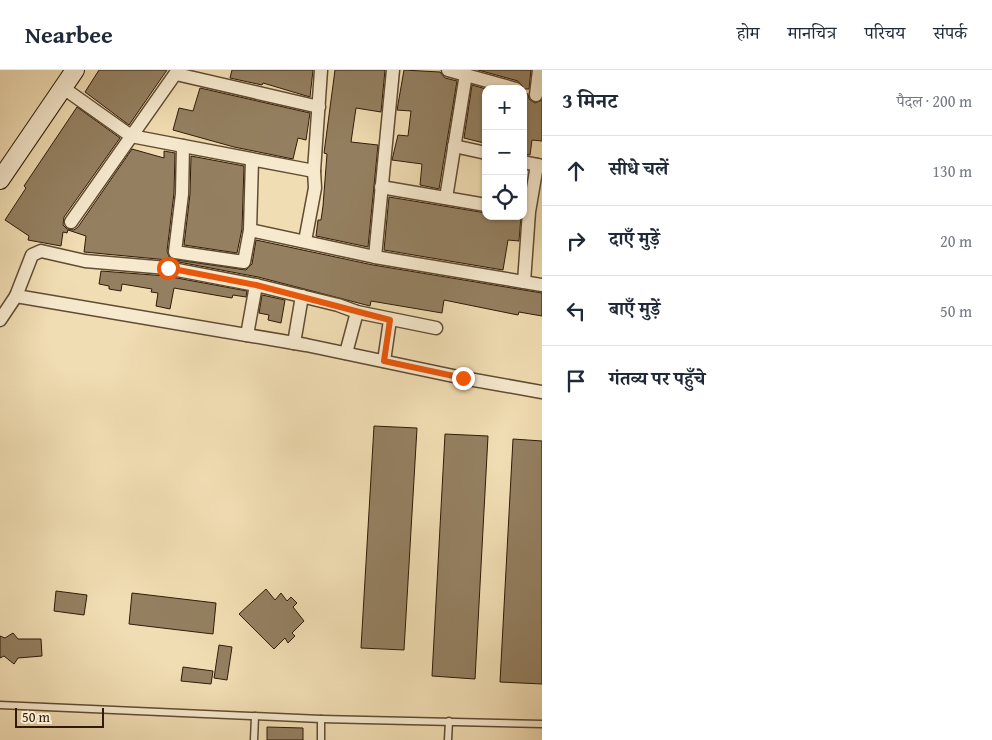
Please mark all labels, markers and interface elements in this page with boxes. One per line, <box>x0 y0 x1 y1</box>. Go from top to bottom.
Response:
text: Nearbee <box>25 17 113 52</box>
text: होम <box>737 19 760 46</box>
text: मानचित्र <box>788 19 836 46</box>
text: परिचय <box>864 19 905 46</box>
text: संपर्क <box>933 19 967 46</box>
map controls <box>482 85 527 220</box>
button: + <box>482 85 527 130</box>
text: 3 मिनट <box>562 85 617 116</box>
text: पैदल · 200 m <box>896 89 972 113</box>
button: − <box>482 130 527 175</box>
text: सीधे चलें <box>609 154 668 182</box>
icon: ahead <box>562 157 590 185</box>
text: 130 m <box>932 159 972 183</box>
button: locate <box>482 175 527 220</box>
text: दाएँ मुड़ें <box>609 224 660 252</box>
icon: right <box>562 227 590 255</box>
text: 20 m <box>940 229 972 253</box>
route start <box>157 257 180 280</box>
text: बाएँ मुड़ें <box>609 294 660 322</box>
icon: left <box>562 297 590 325</box>
text: 50 m <box>940 299 972 323</box>
text: गंतव्य पर पहुँचे <box>609 364 705 392</box>
route end <box>452 367 475 390</box>
icon: arrive <box>562 367 590 395</box>
scale bar <box>15 705 104 728</box>
text: 50 m <box>22 707 50 727</box>

